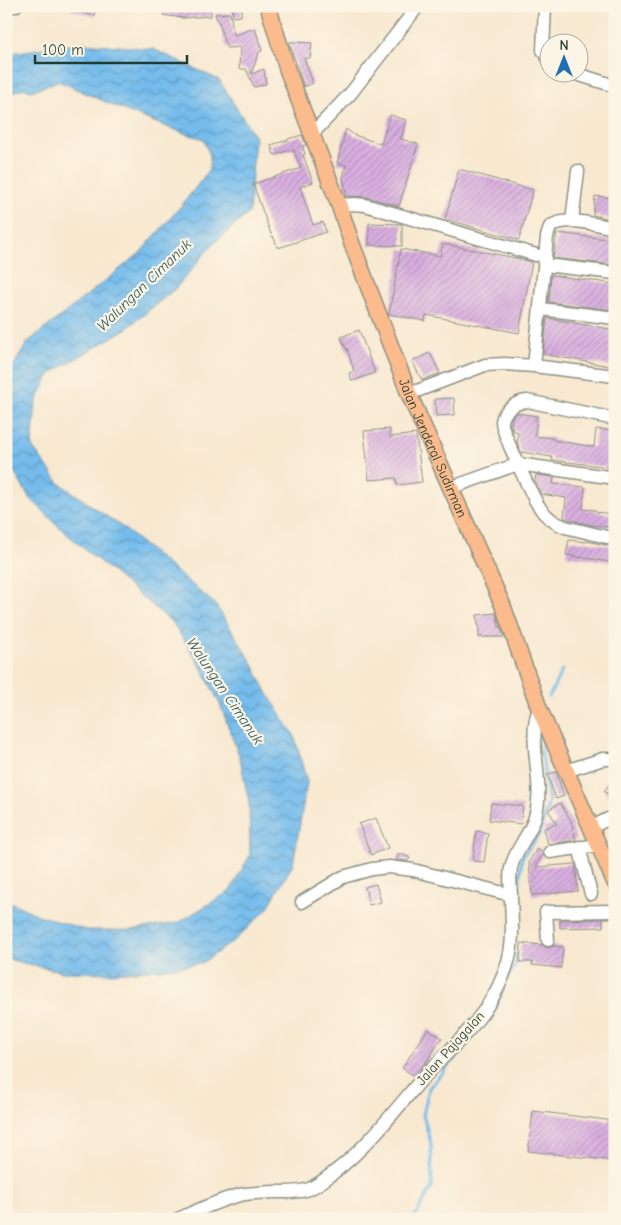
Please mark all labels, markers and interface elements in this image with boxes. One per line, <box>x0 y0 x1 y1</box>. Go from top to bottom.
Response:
scale bar <box>35 32 188 64</box>
north arrow <box>538 32 588 82</box>
text: N <box>559 37 569 54</box>
text: 100 m <box>42 41 84 59</box>
water label: Walungan Cimanuk <box>93 235 196 335</box>
street label: Jalan Jenderal Sudirman <box>395 376 471 520</box>
water label: Walungan Cimanuk <box>183 634 268 748</box>
street label: Jalan Pajagalan <box>413 1008 488 1089</box>

